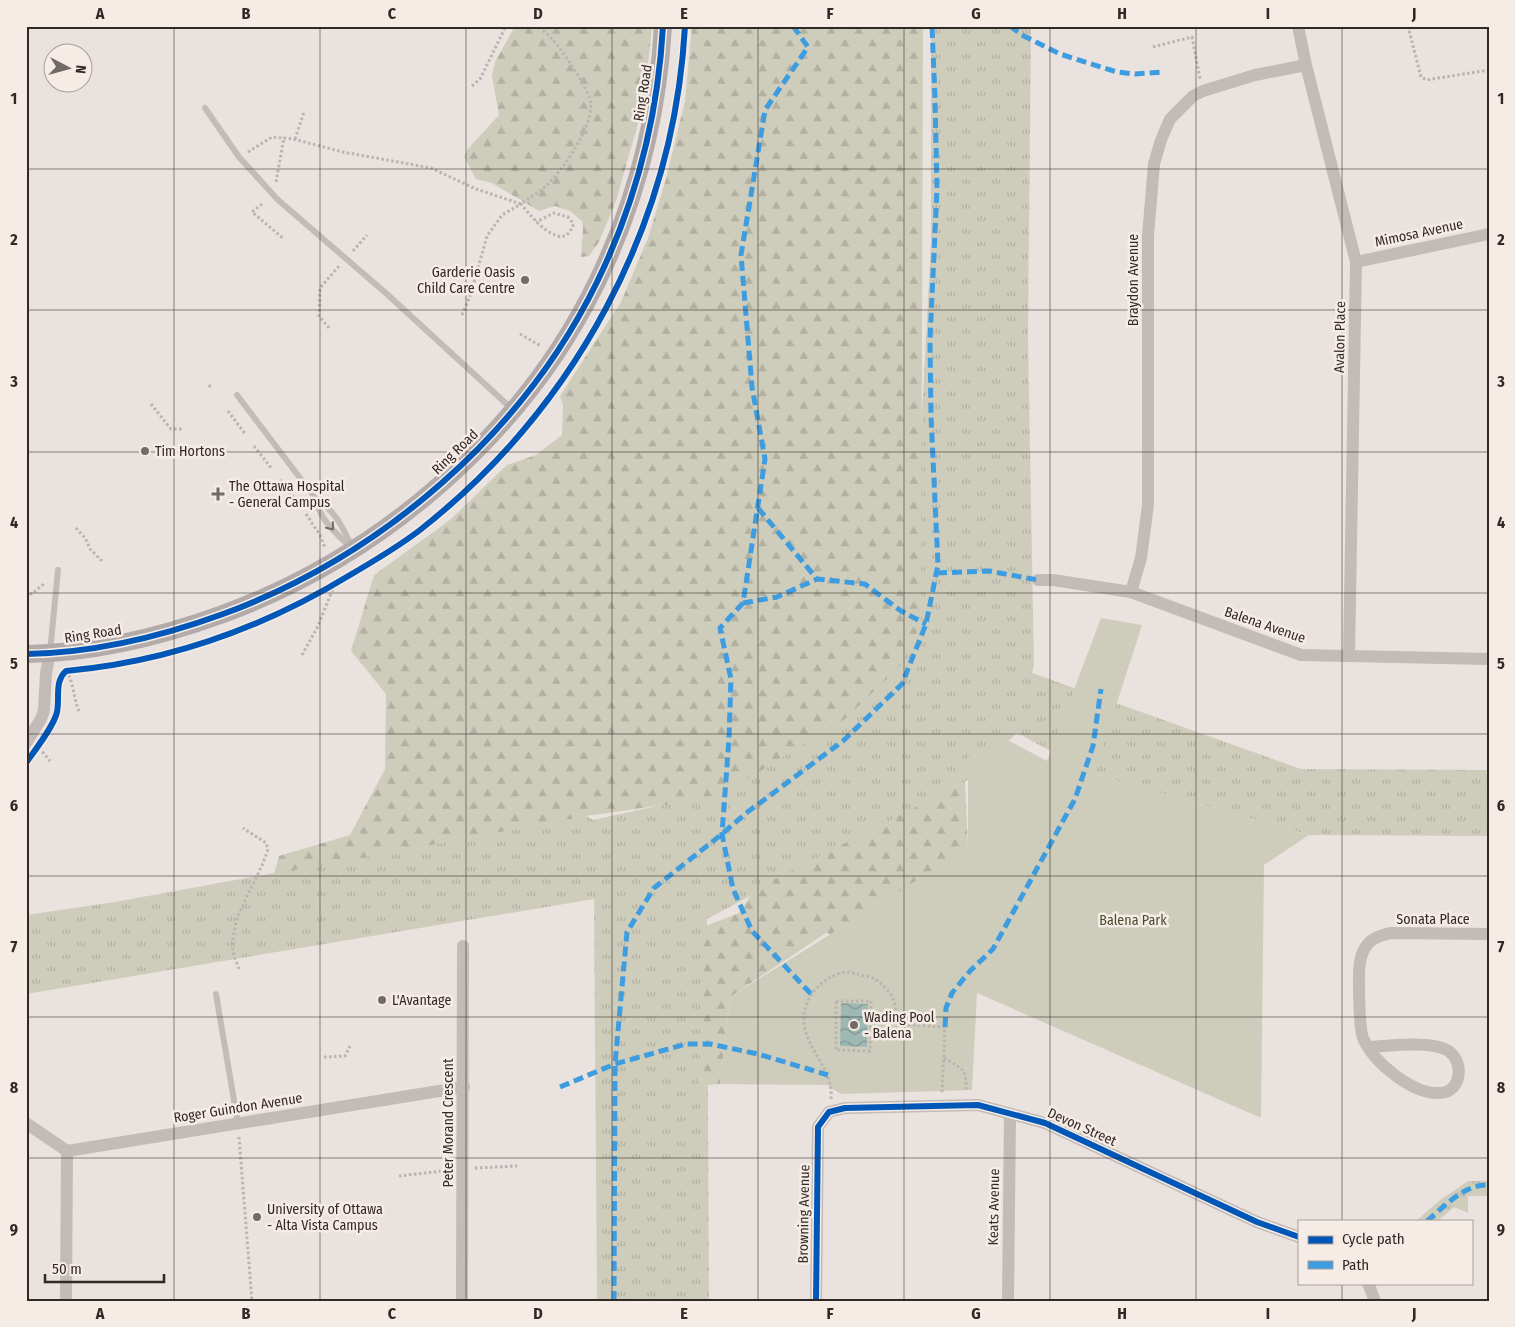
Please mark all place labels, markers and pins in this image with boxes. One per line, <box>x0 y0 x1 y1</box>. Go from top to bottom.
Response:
place label: Garderie Oasis Child Care Centre <box>417 264 515 297</box>
marker: Garderie Oasis Child Care Centre <box>519 274 531 286</box>
place label: Tim Hortons <box>155 443 225 460</box>
marker: Tim Hortons <box>139 445 151 457</box>
place label: The Ottawa Hospital - General Campus <box>229 478 345 511</box>
marker: The Ottawa Hospital - General Campus <box>211 487 225 501</box>
place label: L'Avantage <box>392 992 451 1009</box>
marker: L'Avantage <box>376 994 388 1006</box>
place label: Wading Pool - Balena <box>864 1009 935 1042</box>
marker: Wading Pool - Balena <box>848 1019 860 1031</box>
place label: University of Ottawa - Alta Vista Campus <box>267 1201 383 1234</box>
marker: University of Ottawa - Alta Vista Campus <box>251 1211 263 1223</box>

